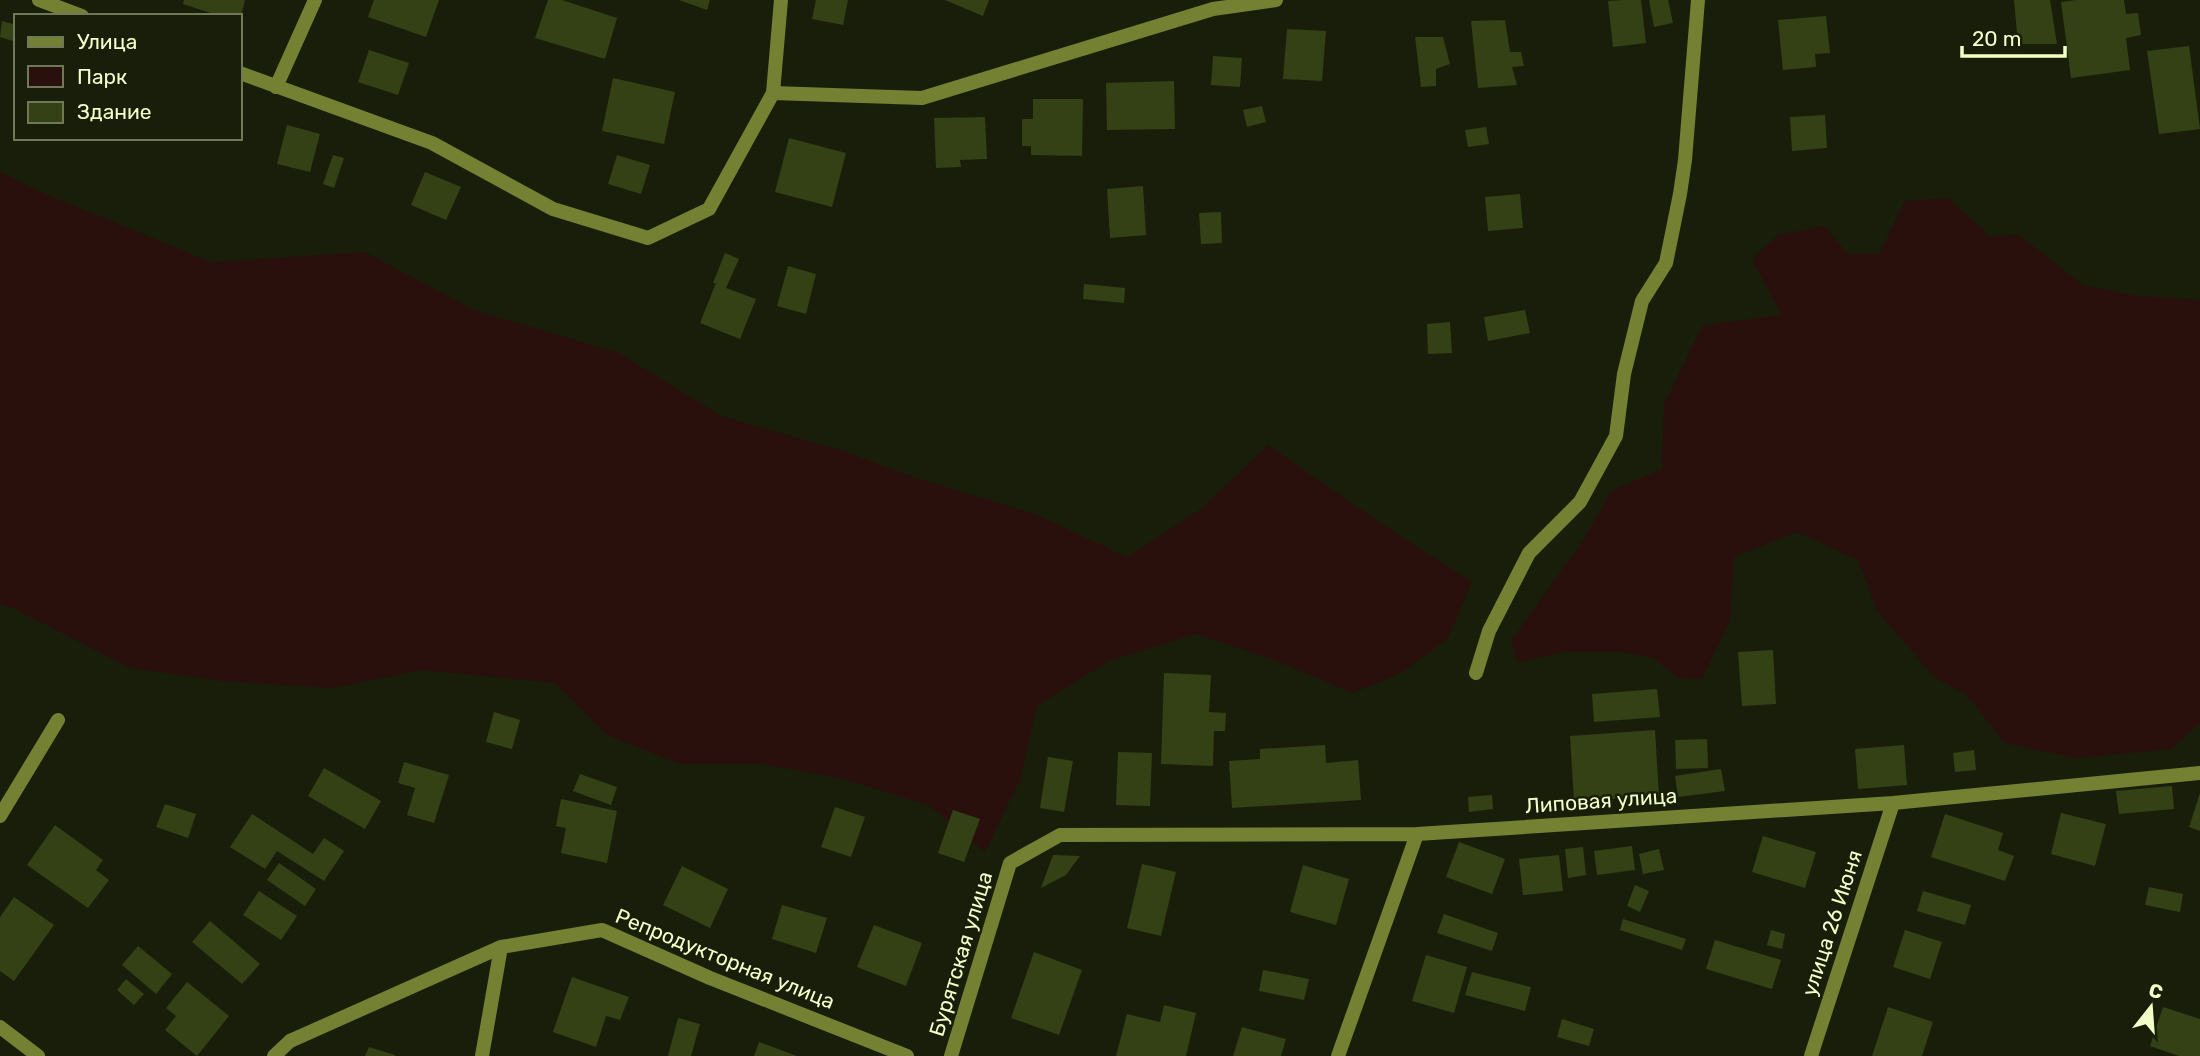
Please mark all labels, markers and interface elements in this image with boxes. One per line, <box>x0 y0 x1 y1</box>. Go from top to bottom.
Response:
legend <box>14 14 242 140</box>
scale bar <box>1962 14 2065 58</box>
text: 20 m <box>1972 26 2021 51</box>
text: Улица <box>77 29 137 54</box>
text: Парк <box>77 64 127 89</box>
text: Здание <box>77 99 152 124</box>
street label: Липовая улица <box>1524 783 1678 818</box>
street label: улица 26 Июня <box>1796 847 1867 999</box>
street label: Бурятская улица <box>924 868 997 1039</box>
street label: Репродукторная улица <box>612 903 838 1014</box>
north arrow <box>2116 972 2186 1042</box>
text: С <box>2146 978 2166 1004</box>

